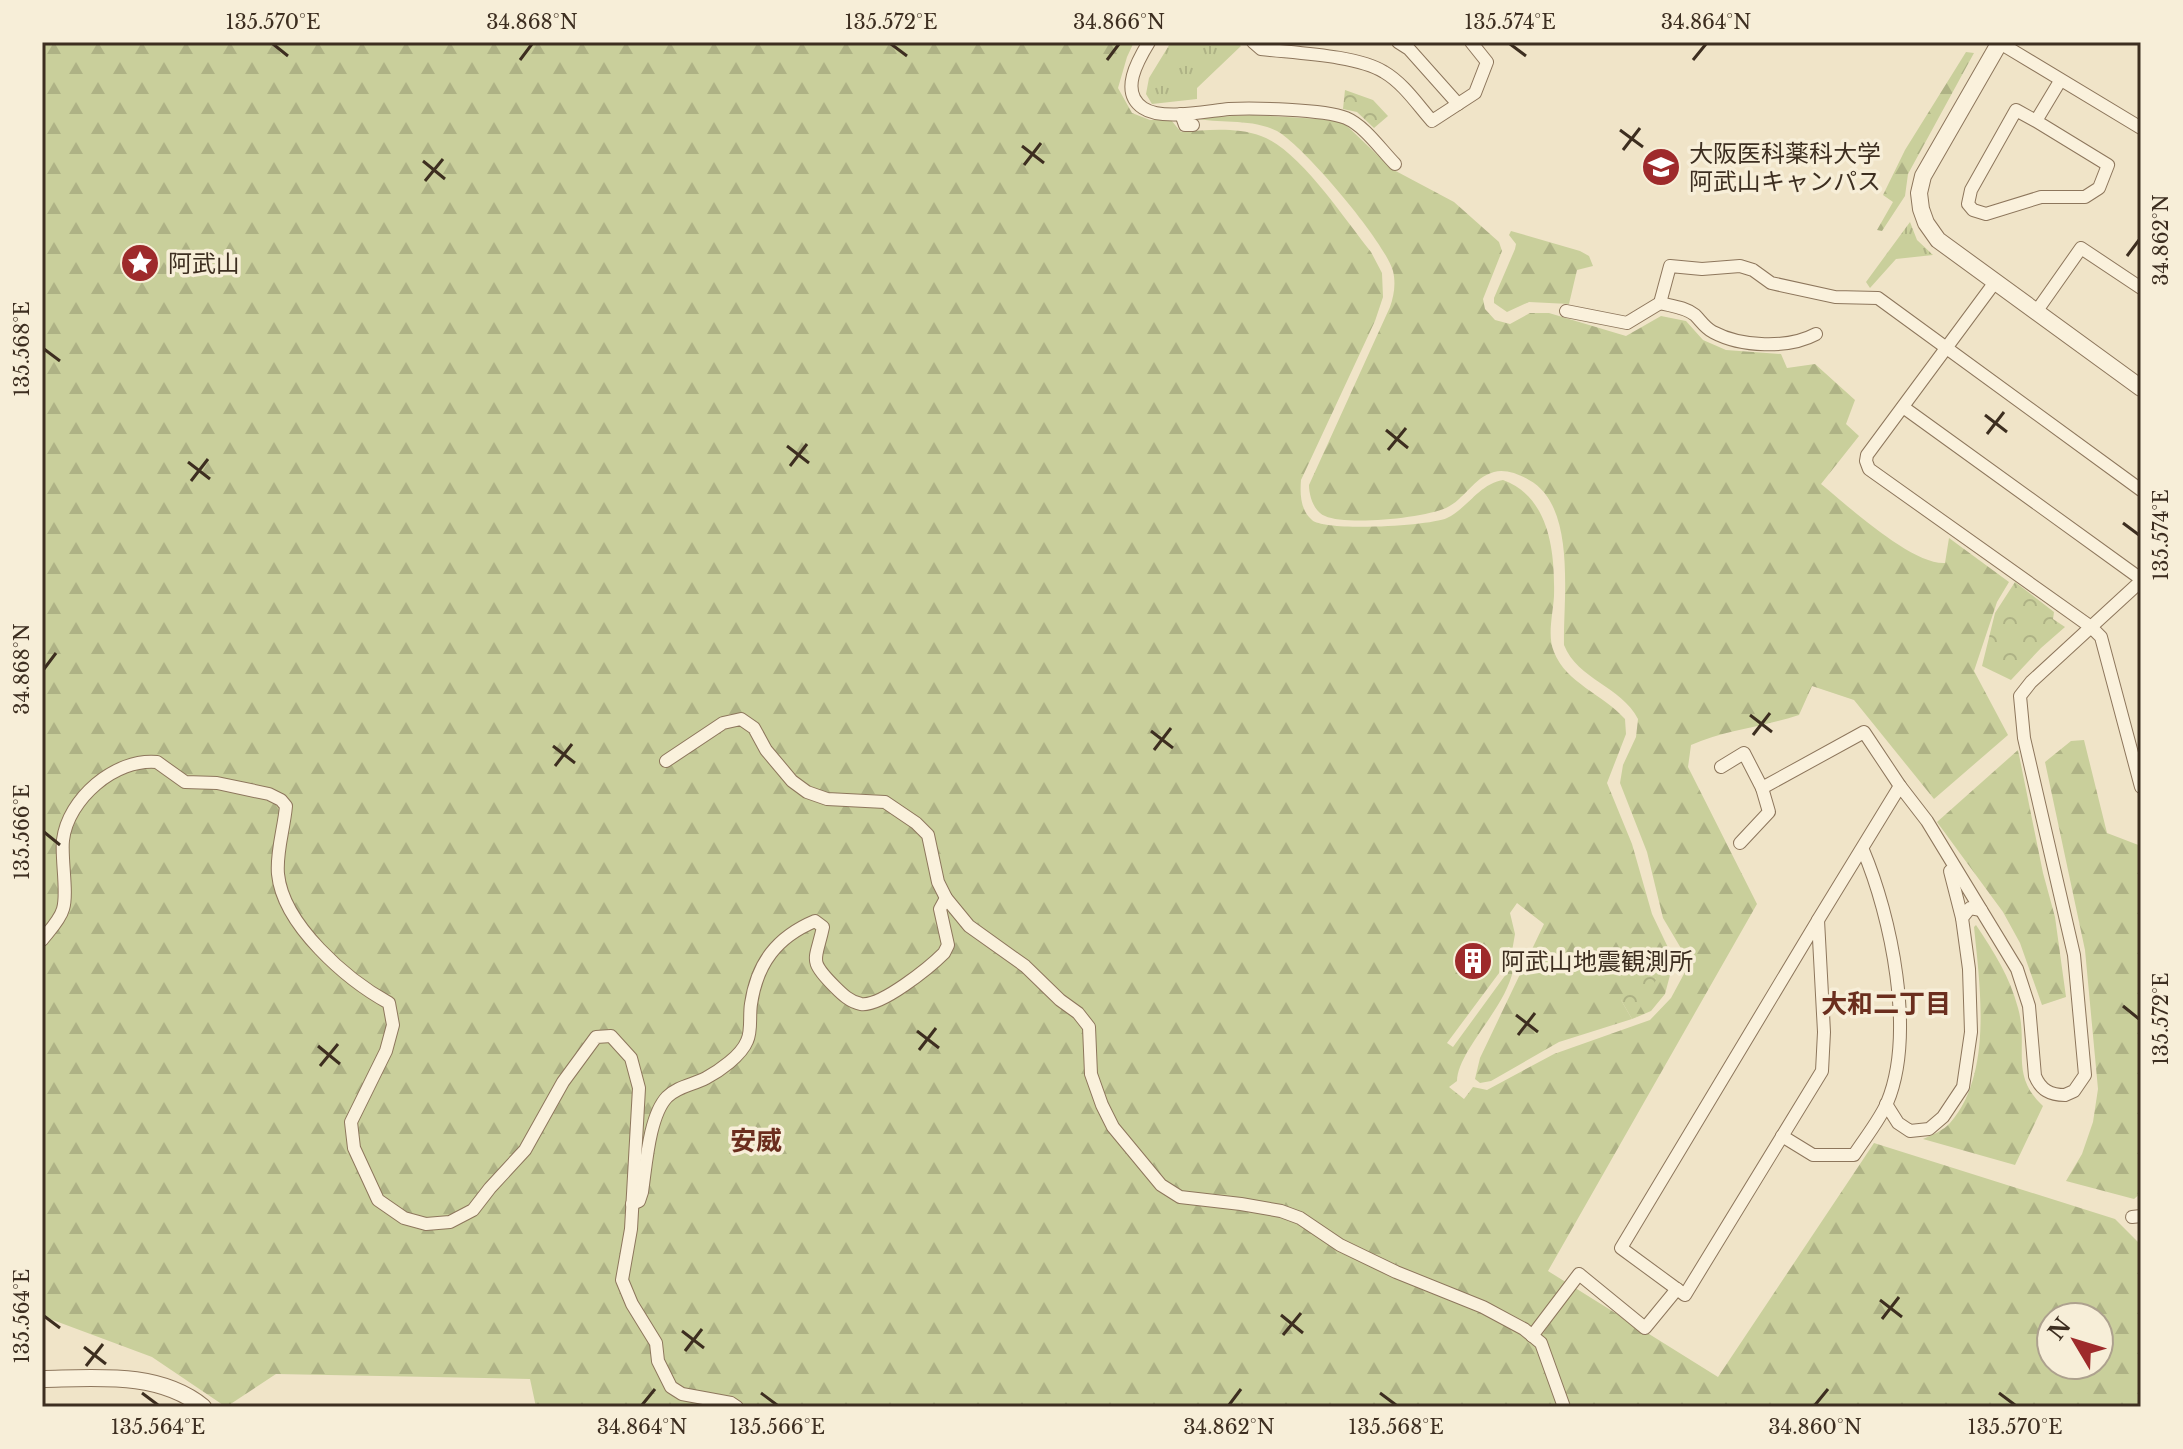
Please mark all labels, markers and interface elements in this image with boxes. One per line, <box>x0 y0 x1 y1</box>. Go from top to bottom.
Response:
text: 135.570°E <box>226 10 320 34</box>
text: 34.868°N <box>486 10 578 34</box>
text: 135.572°E <box>845 10 937 34</box>
text: 34.866°N <box>1073 10 1165 34</box>
text: 135.574°E <box>1464 10 1556 34</box>
text: 34.864°N <box>1661 10 1751 34</box>
place label: 大阪医科薬科大学 阿武山キャンパス <box>1689 139 1881 196</box>
school or university icon: 大阪医科薬科大学 阿武山キャンパス <box>1640 146 1682 188</box>
text: 34.862°N <box>2149 194 2173 286</box>
place icon: 阿武山 <box>119 242 161 284</box>
place label: 阿武山 <box>168 249 240 278</box>
text: 135.568°E <box>10 301 34 397</box>
text: 135.574°E <box>2149 489 2173 581</box>
text: 34.868°N <box>10 623 34 715</box>
text: 135.566°E <box>10 784 34 880</box>
building icon: 阿武山地震観測所 <box>1452 940 1494 982</box>
place label: 阿武山地震観測所 <box>1501 947 1693 976</box>
text: 135.572°E <box>2149 973 2173 1065</box>
district label: 大和二丁目 <box>1821 988 1951 1020</box>
district label: 安威 <box>730 1125 782 1157</box>
text: 135.564°E <box>10 1269 34 1363</box>
north arrow <box>2035 1301 2115 1381</box>
text: N <box>2043 1312 2077 1345</box>
text: 135.564°E <box>111 1415 205 1439</box>
text: 34.864°N <box>597 1415 687 1439</box>
text: 135.566°E <box>729 1415 825 1439</box>
text: 34.862°N <box>1183 1415 1275 1439</box>
text: 135.568°E <box>1348 1415 1444 1439</box>
text: 34.860°N <box>1768 1415 1862 1439</box>
text: 135.570°E <box>1968 1415 2062 1439</box>

